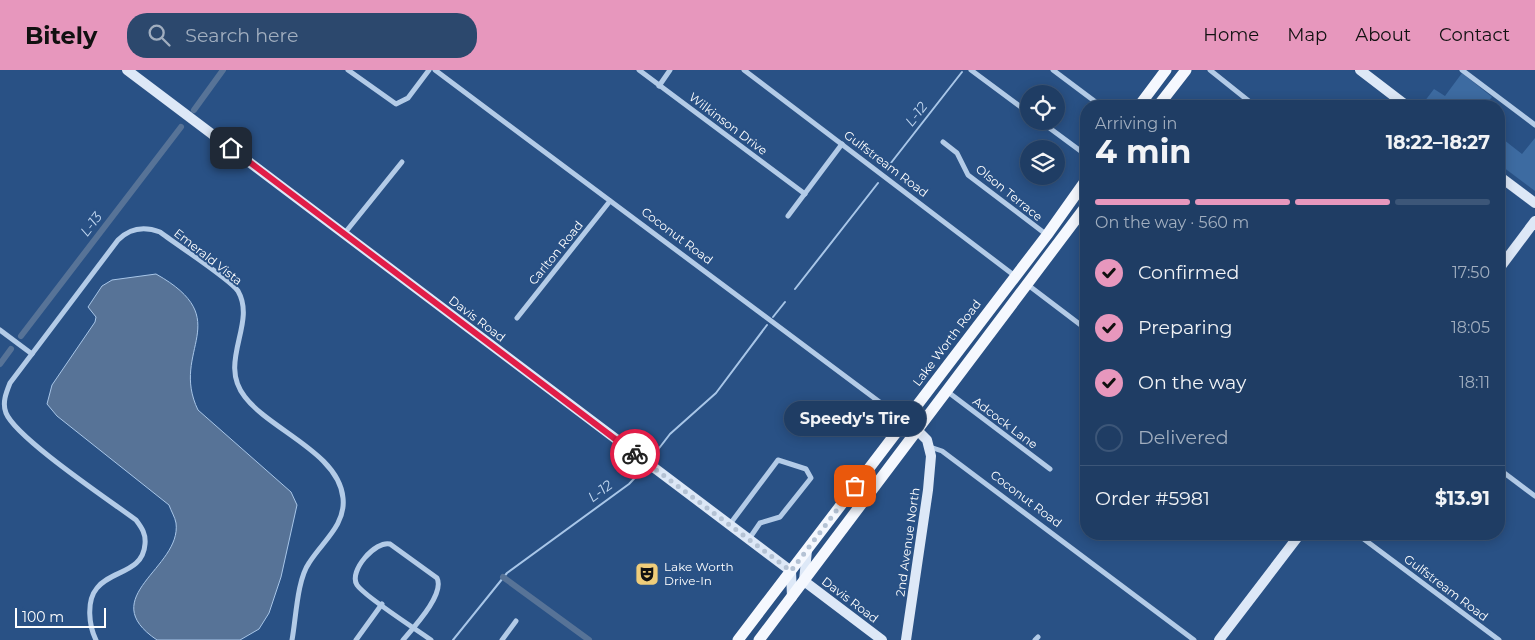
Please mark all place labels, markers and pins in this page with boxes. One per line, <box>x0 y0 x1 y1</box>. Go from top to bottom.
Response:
pin <box>210 127 252 169</box>
callout: Speedy's Tire <box>784 401 926 436</box>
pin <box>834 465 876 507</box>
place label: Lake Worth Drive-In <box>664 559 734 588</box>
theatre icon: Lake Worth Drive-In <box>634 561 660 587</box>

